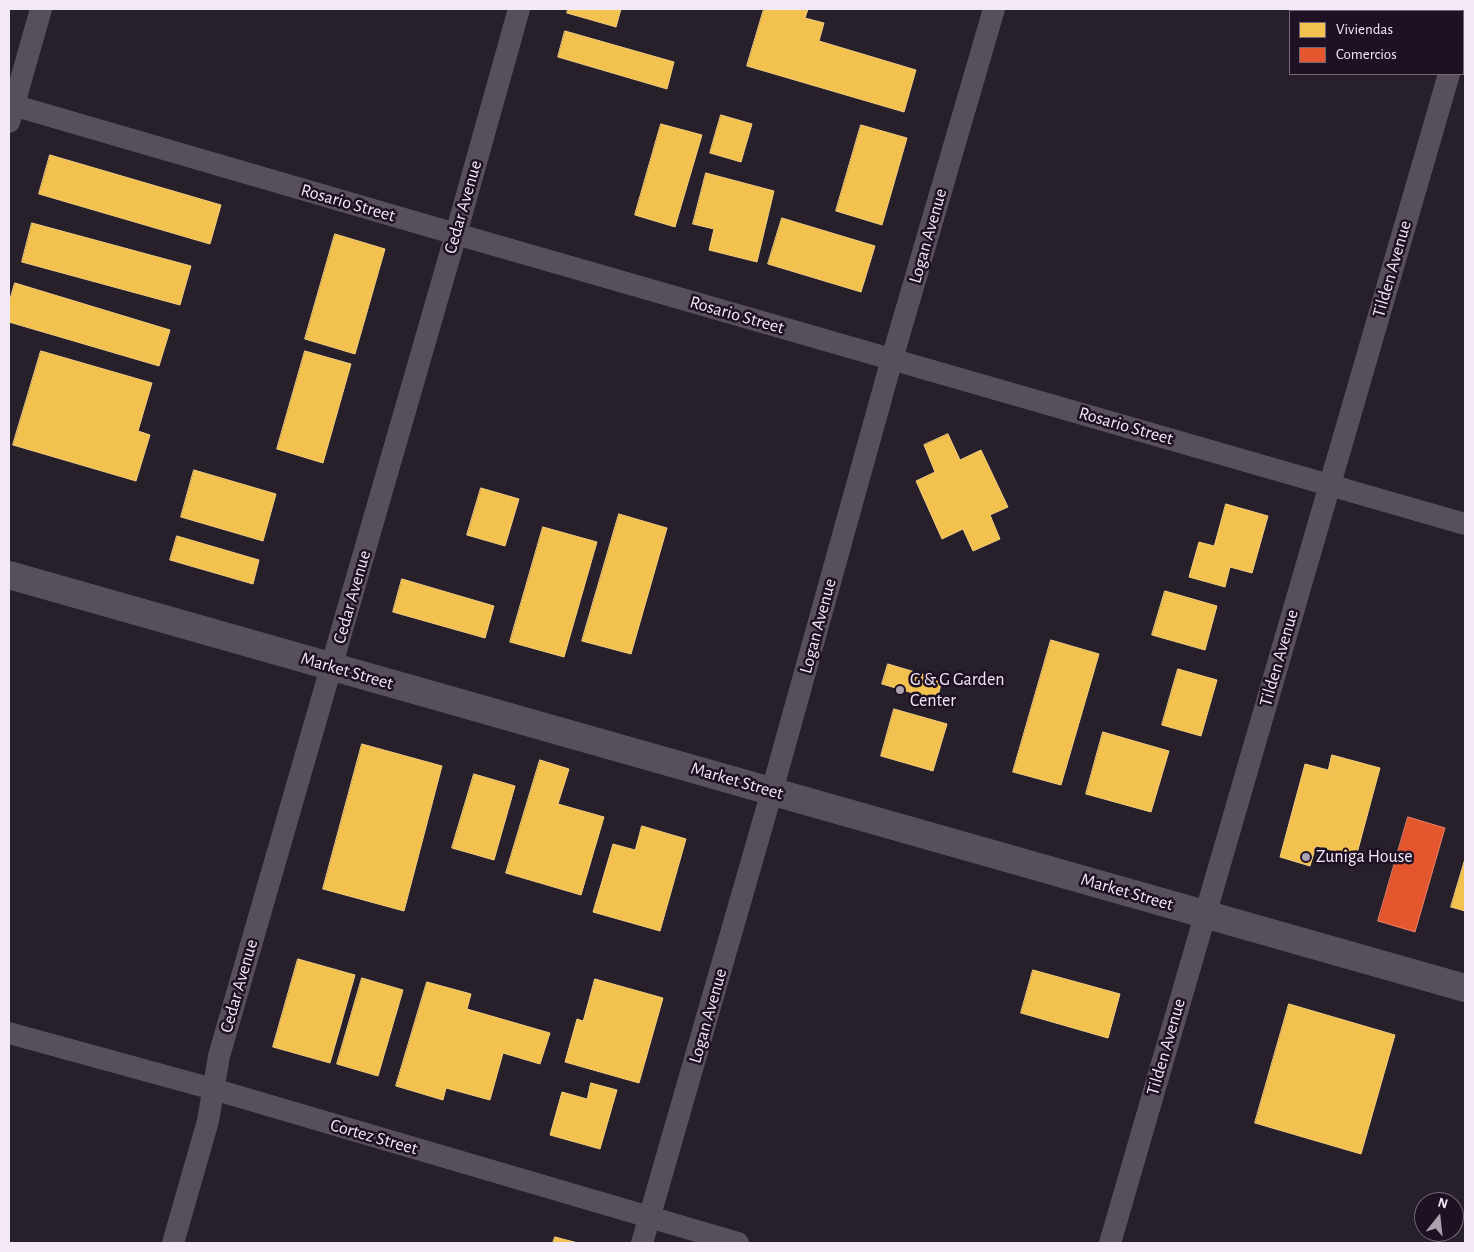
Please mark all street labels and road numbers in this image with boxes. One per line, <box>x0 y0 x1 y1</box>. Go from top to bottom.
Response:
street label: Cedar Avenue <box>439 158 487 256</box>
street label: Rosario Street <box>298 179 398 227</box>
street label: Logan Avenue <box>904 186 952 286</box>
street label: Tilden Avenue <box>1368 218 1416 320</box>
street label: Rosario Street <box>687 291 787 339</box>
street label: Rosario Street <box>1076 402 1176 450</box>
street label: Cedar Avenue <box>328 548 376 646</box>
street label: Logan Avenue <box>795 576 841 676</box>
street label: Tilden Avenue <box>1255 607 1303 709</box>
street label: Market Street <box>298 647 396 695</box>
street label: Market Street <box>688 757 786 805</box>
street label: Market Street <box>1078 868 1176 916</box>
street label: Cedar Avenue <box>215 937 263 1035</box>
street label: Logan Avenue <box>684 966 732 1066</box>
street label: Tilden Avenue <box>1142 996 1190 1098</box>
street label: Cortez Street <box>328 1114 420 1160</box>

